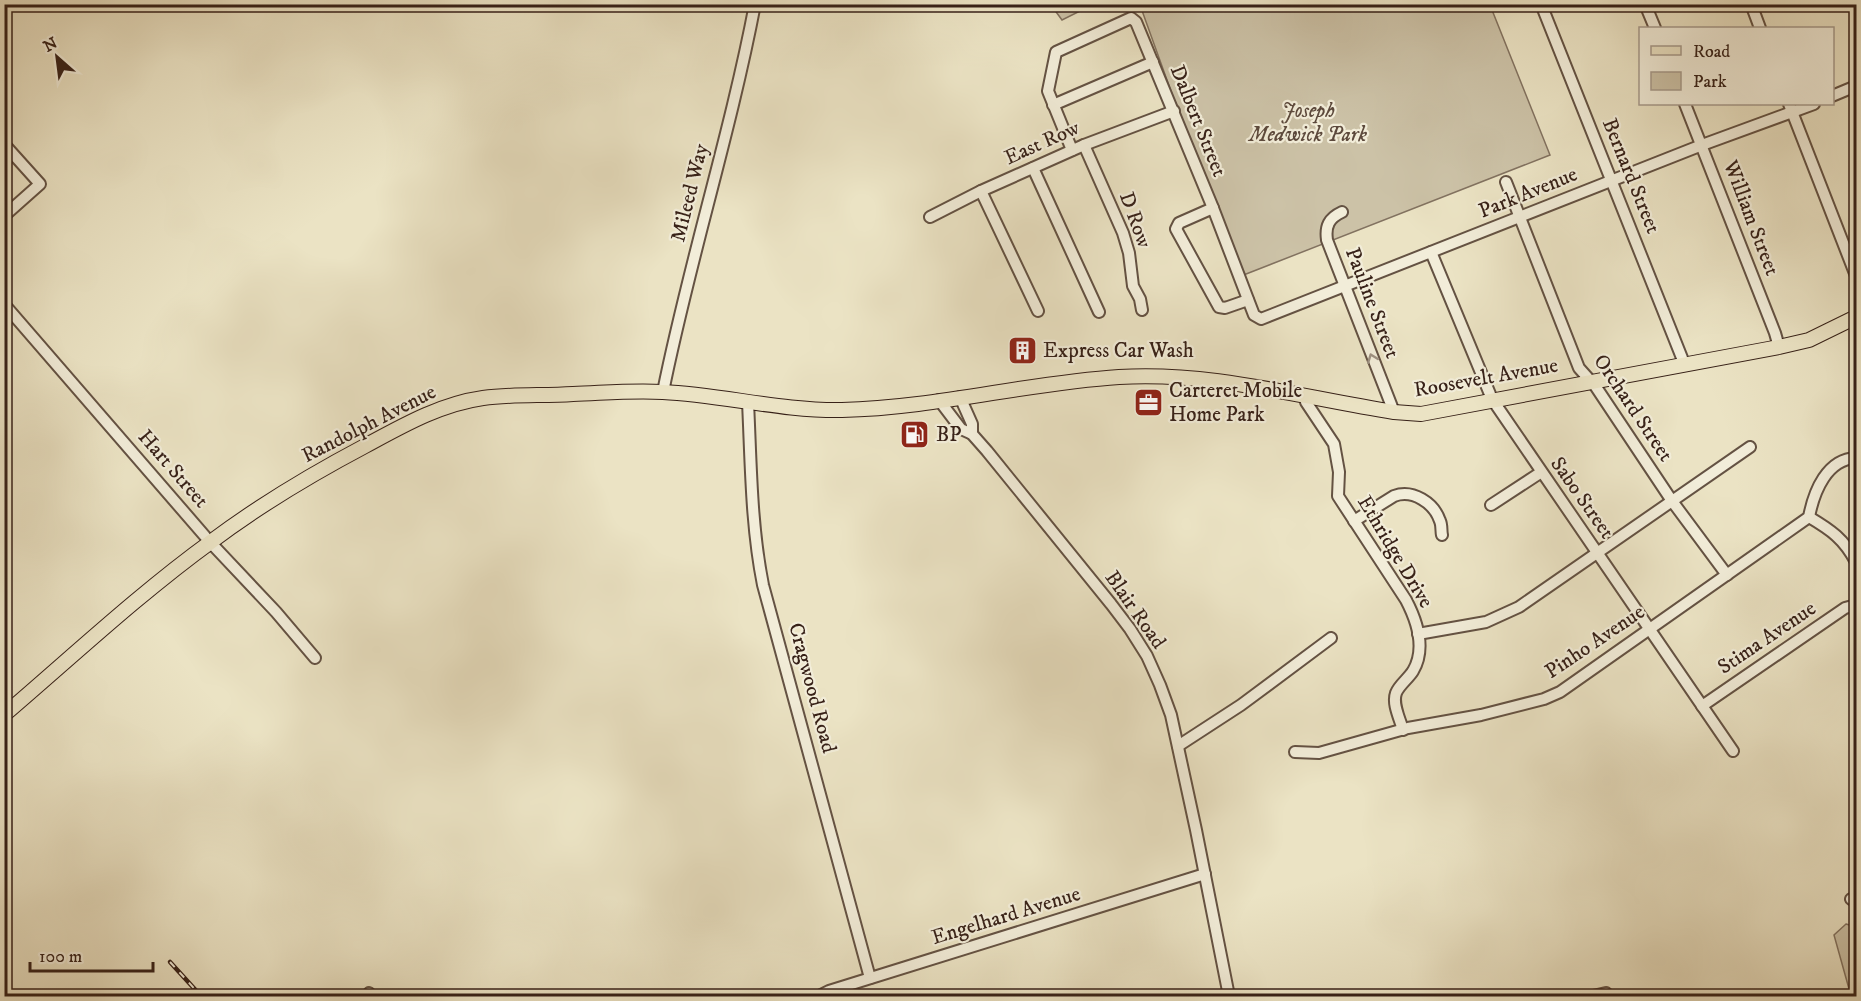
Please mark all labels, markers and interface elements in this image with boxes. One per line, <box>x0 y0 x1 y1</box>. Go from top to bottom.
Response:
north arrow <box>27 27 87 87</box>
legend <box>1639 27 1834 105</box>
text: N <box>40 33 61 57</box>
text: Road <box>1693 41 1730 63</box>
street label: Dalbert Street <box>1164 61 1232 181</box>
text: Park <box>1693 71 1727 93</box>
park label: Joseph Medwick Park <box>1247 98 1367 148</box>
street label: East Row <box>1000 115 1084 171</box>
street label: Bernard Street <box>1596 115 1666 238</box>
street label: Mileed Way <box>665 140 715 245</box>
street label: William Street <box>1717 156 1785 280</box>
street label: Park Avenue <box>1475 161 1581 225</box>
street label: D Row <box>1113 188 1157 252</box>
street label: Pauline Street <box>1339 244 1405 362</box>
building icon: Express Car Wash <box>1006 335 1038 367</box>
place label: Express Car Wash <box>1043 338 1194 364</box>
street label: Orchard Street <box>1588 349 1679 467</box>
street label: Roosevelt Avenue <box>1412 352 1560 403</box>
one-way arrow <box>1367 353 1380 364</box>
place label: Carteret Mobile Home Park <box>1169 378 1302 428</box>
street label: Randolph Avenue <box>298 379 441 469</box>
office icon: Carteret Mobile Home Park <box>1132 387 1164 419</box>
fuel station icon: BP <box>899 419 931 451</box>
place label: BP <box>936 422 961 448</box>
street label: Hart Street <box>132 425 214 514</box>
street label: Sabo Street <box>1544 452 1620 544</box>
street label: Ethridge Drive <box>1351 491 1439 613</box>
street label: Blair Road <box>1099 566 1172 655</box>
street label: Stima Avenue <box>1713 595 1821 680</box>
street label: Pinho Avenue <box>1540 599 1650 685</box>
street label: Cragwood Road <box>782 620 842 756</box>
street label: Engelhard Avenue <box>928 881 1084 951</box>
scale bar <box>30 935 153 973</box>
text: 100 m <box>39 946 82 968</box>

